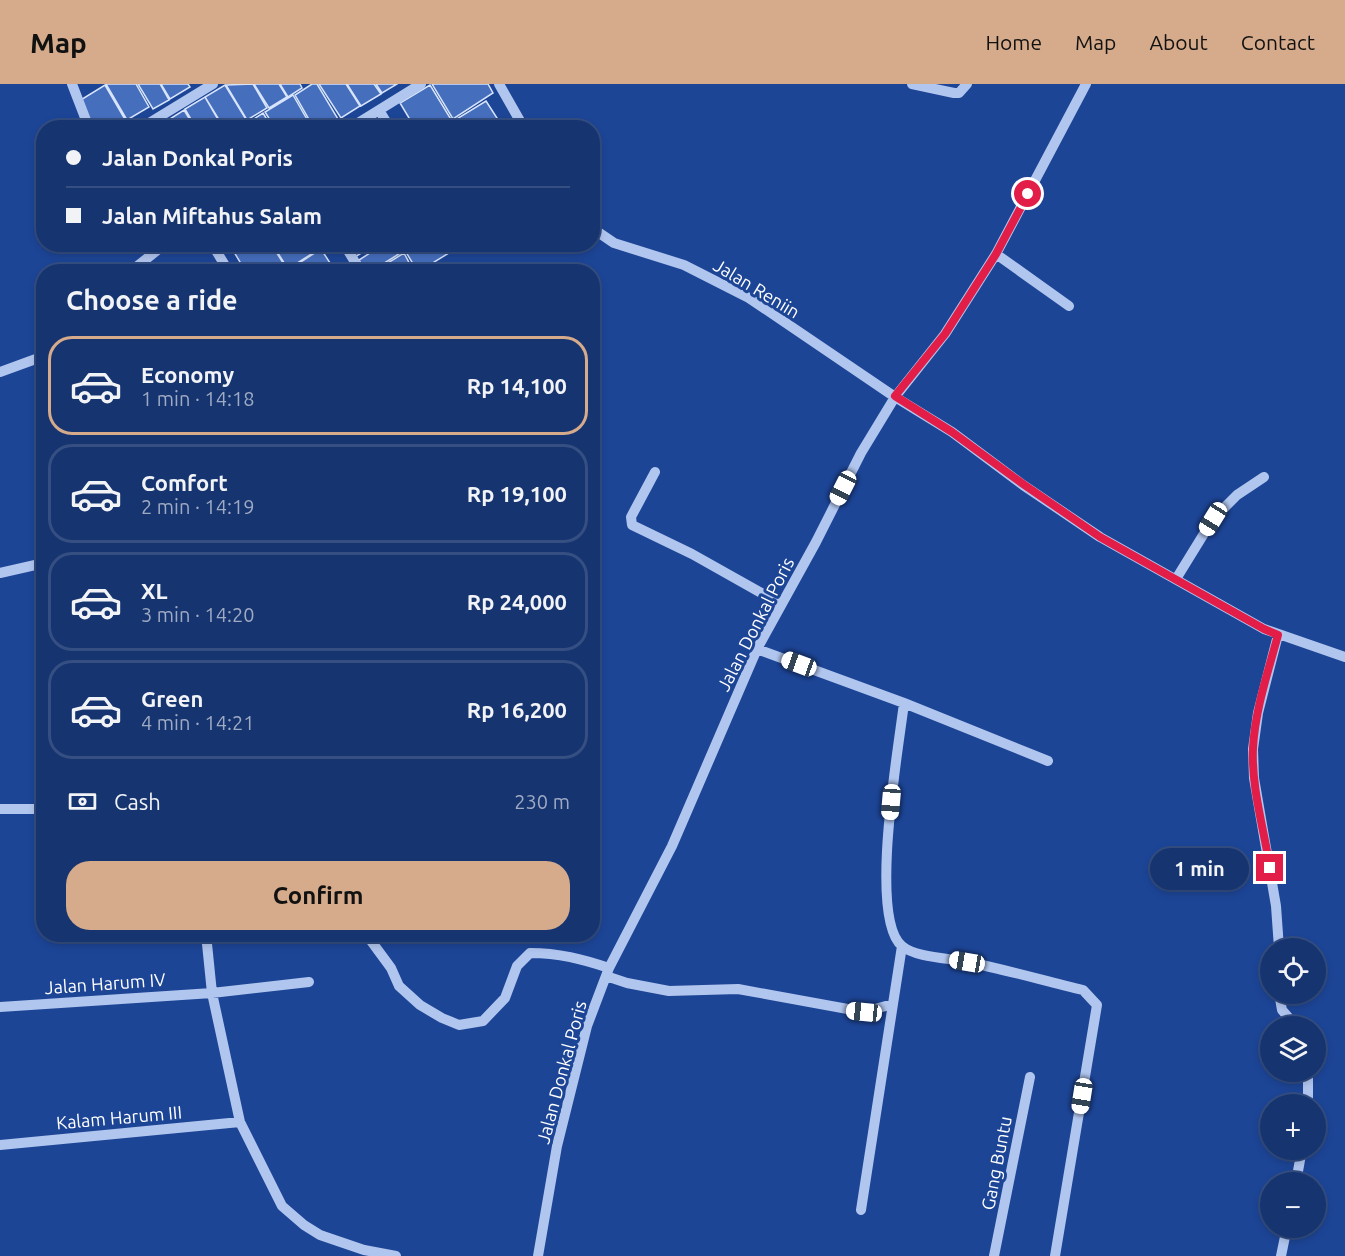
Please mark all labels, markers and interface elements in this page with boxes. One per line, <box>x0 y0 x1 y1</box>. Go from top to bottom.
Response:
text: Map <box>30 27 87 58</box>
text: Home <box>985 30 1042 54</box>
text: Map <box>1075 30 1116 54</box>
text: About <box>1149 30 1208 54</box>
text: Contact <box>1241 30 1315 54</box>
text: Jalan Donkal Poris <box>102 145 293 170</box>
route start <box>1014 180 1041 207</box>
text: Jalan Miftahus Salam <box>102 203 322 228</box>
street label: Jalan Reniin <box>710 254 804 322</box>
text: Choose a ride <box>66 285 238 315</box>
icon: car <box>69 359 123 413</box>
text: Economy <box>141 362 234 387</box>
text: Rp 14,100 <box>467 373 567 398</box>
text: 1 min · 14:18 <box>141 387 255 410</box>
icon: car <box>69 467 123 521</box>
car <box>827 468 859 508</box>
text: Comfort <box>141 470 228 495</box>
text: Rp 19,100 <box>467 481 567 506</box>
text: 2 min · 14:19 <box>141 495 255 518</box>
car <box>1196 499 1230 539</box>
street label: Jalan Donkal Poris <box>713 554 797 694</box>
icon: car <box>69 575 123 629</box>
text: XL <box>141 578 168 603</box>
text: Rp 24,000 <box>467 589 567 614</box>
text: 3 min · 14:20 <box>141 603 255 626</box>
car <box>779 649 819 679</box>
icon: car <box>69 683 123 737</box>
text: Green <box>141 686 203 711</box>
text: Rp 16,200 <box>467 697 567 722</box>
text: 4 min · 14:21 <box>141 711 255 734</box>
car <box>880 783 902 821</box>
icon: cash <box>66 785 99 818</box>
text: Cash <box>114 789 161 814</box>
text: 230 m <box>514 790 570 813</box>
callout: 1 min <box>1150 847 1249 889</box>
route end <box>1256 854 1283 881</box>
text: 1 min <box>1174 857 1225 880</box>
button: Confirm <box>66 861 570 930</box>
map controls <box>1260 938 1326 1238</box>
button: locate <box>1260 938 1326 1004</box>
car <box>948 950 986 974</box>
street label: Jalan Harum IV <box>44 969 167 997</box>
street label: Jalan Donkal Poris <box>532 998 590 1146</box>
car <box>845 1001 883 1023</box>
button: layers <box>1260 1016 1326 1082</box>
car <box>1070 1077 1094 1115</box>
button: + <box>1260 1094 1326 1160</box>
street label: Kalam Harum III <box>55 1102 183 1132</box>
street label: Gang Buntu <box>977 1114 1015 1212</box>
button: − <box>1260 1172 1326 1238</box>

